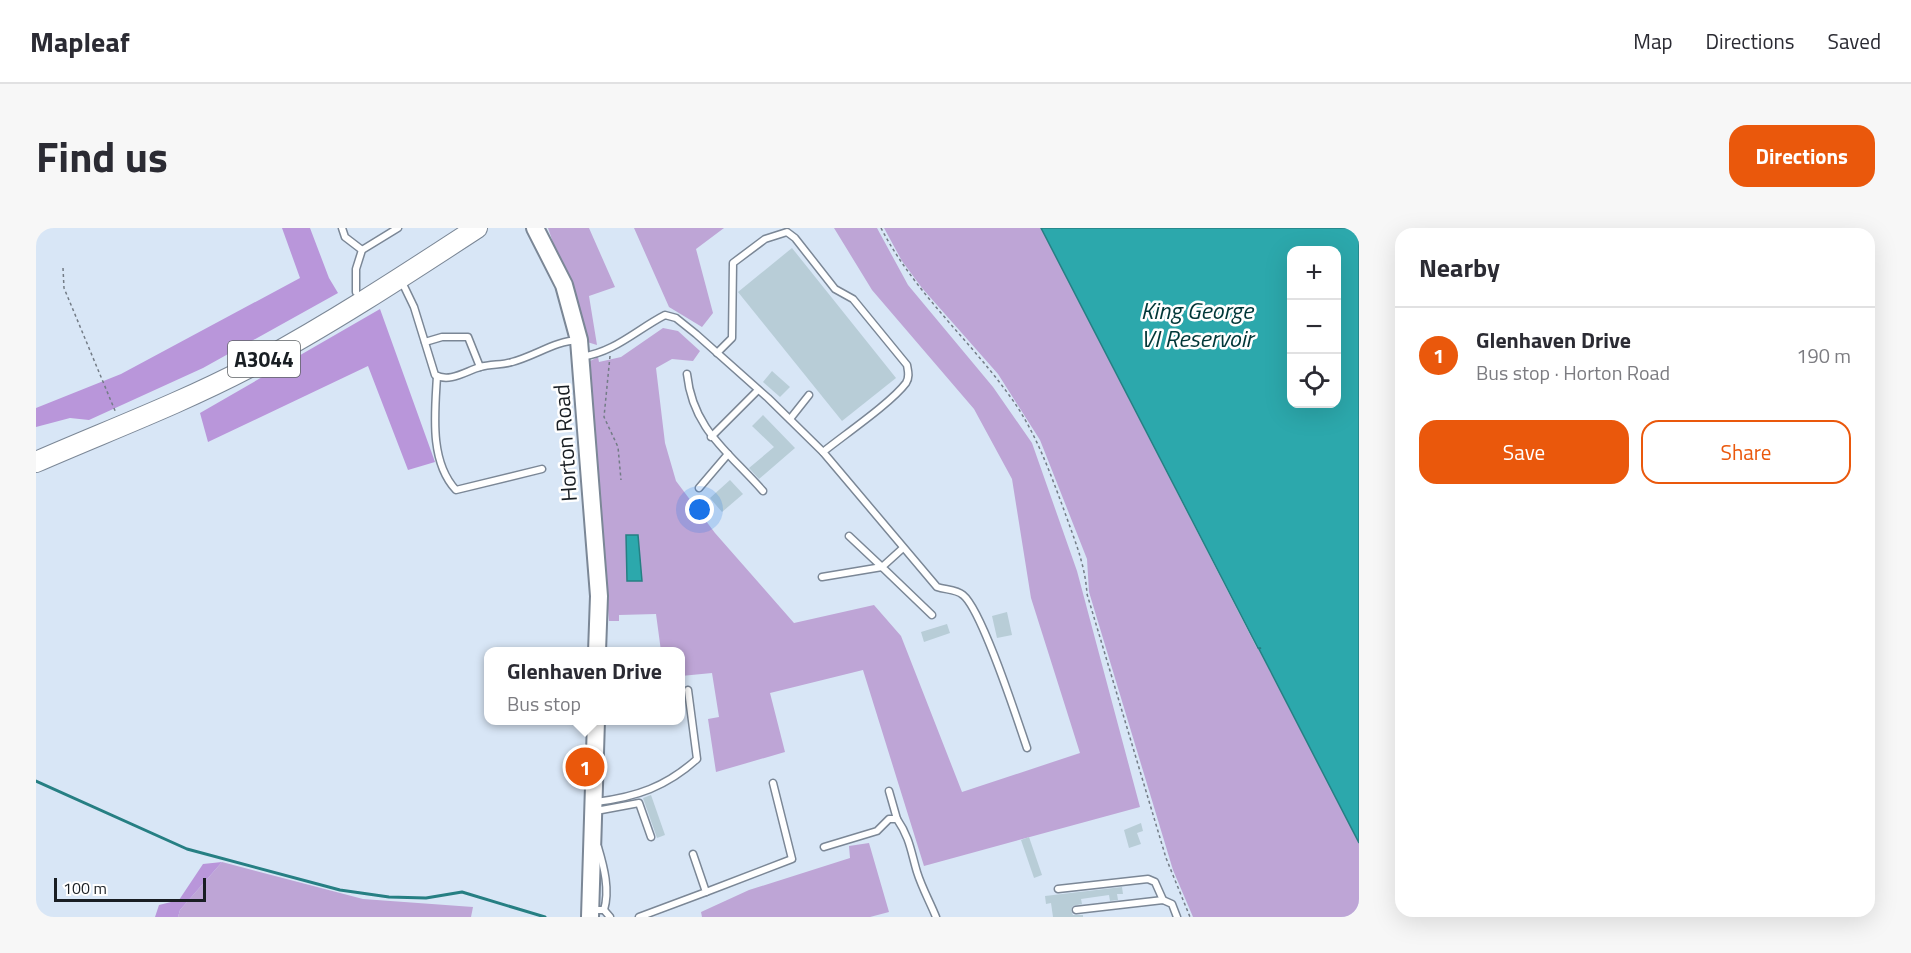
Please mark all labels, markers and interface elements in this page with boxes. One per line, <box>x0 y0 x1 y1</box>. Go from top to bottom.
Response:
text: Mapleaf <box>30 20 130 63</box>
text: Map <box>1633 25 1673 57</box>
text: Directions <box>1706 25 1795 57</box>
text: Saved <box>1828 25 1881 57</box>
text: Find us <box>36 124 168 188</box>
button: Directions <box>1729 125 1875 187</box>
map controls <box>1287 246 1341 408</box>
button: + <box>1287 246 1341 300</box>
text: Nearby <box>1419 248 1500 287</box>
water label: King George VI Reservoir <box>1141 292 1257 356</box>
button: − <box>1287 300 1341 354</box>
text: Glenhaven Drive <box>1476 323 1631 357</box>
text: 1 <box>1433 340 1444 371</box>
text: 190 m <box>1796 340 1851 371</box>
road number: A3044 <box>228 341 300 377</box>
button: locate <box>1287 354 1341 408</box>
text: Bus stop · Horton Road <box>1476 357 1670 388</box>
street label: Horton Road <box>544 383 586 503</box>
button: Save <box>1419 420 1629 484</box>
button: Share <box>1641 420 1851 484</box>
your location <box>685 495 714 524</box>
popup <box>484 647 685 725</box>
text: Glenhaven Drive <box>507 654 662 688</box>
text: Bus stop <box>507 688 581 719</box>
pin: 1 <box>566 744 604 790</box>
scale bar <box>54 875 206 902</box>
text: 100 m <box>63 876 107 900</box>

